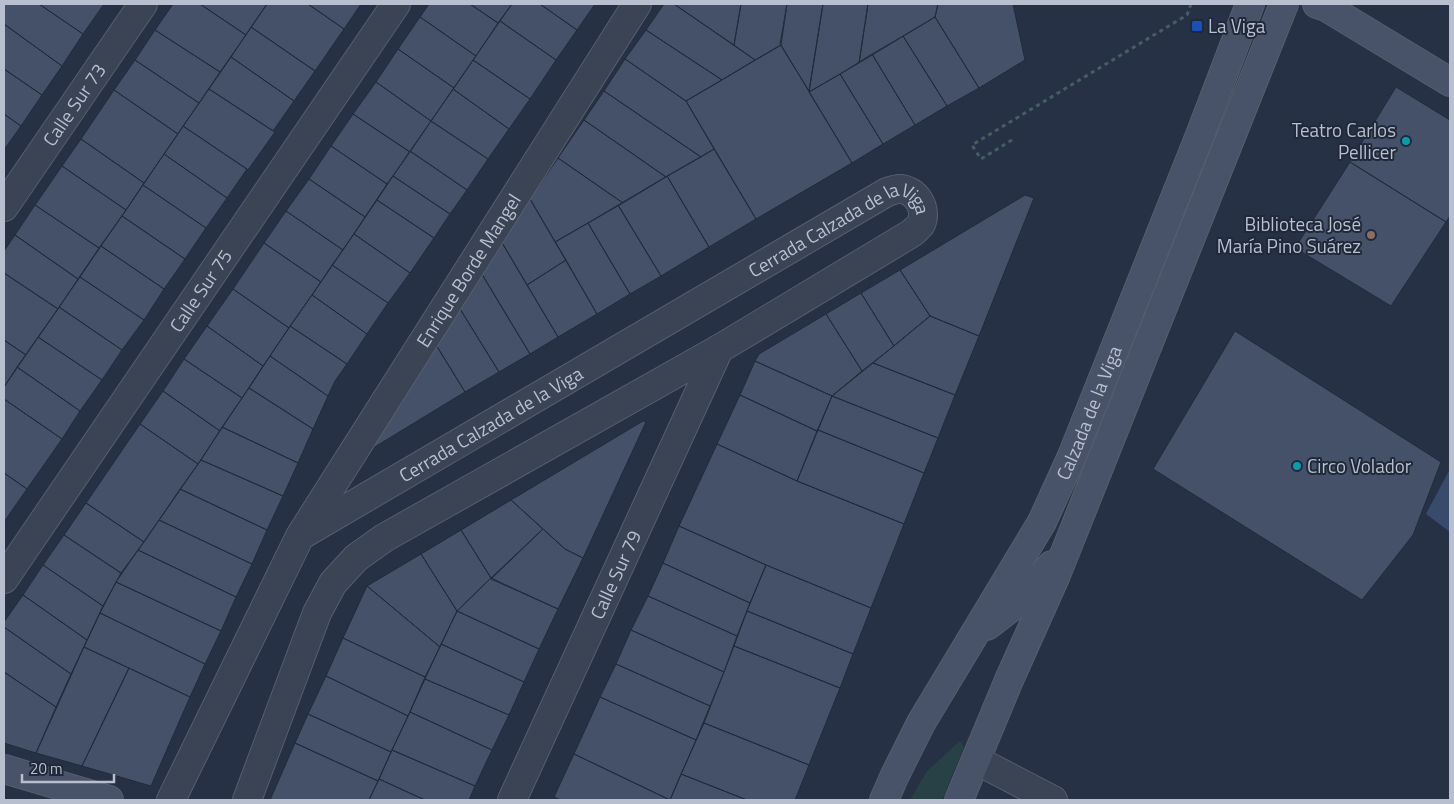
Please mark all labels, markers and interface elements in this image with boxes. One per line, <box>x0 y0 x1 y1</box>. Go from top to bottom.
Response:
place label: La Viga <box>1208 11 1266 40</box>
marker: La Viga <box>1190 19 1204 33</box>
street label: Calle Sur 73 <box>35 57 112 152</box>
place label: Teatro Carlos Pellicer <box>1292 115 1396 166</box>
marker: Teatro Carlos Pellicer <box>1400 135 1412 147</box>
street label: Cerrada Calzada de la Viga <box>742 174 938 284</box>
street label: Enrique Borde Mangel <box>408 188 528 352</box>
place label: Biblioteca José María Pino Suárez <box>1217 209 1361 260</box>
marker: Biblioteca José María Pino Suárez <box>1365 229 1377 241</box>
street label: Calle Sur 75 <box>161 243 239 338</box>
street label: Calzada de la Viga <box>1048 341 1129 484</box>
street label: Cerrada Calzada de la Viga <box>393 358 588 489</box>
place label: Circo Volador <box>1307 451 1412 480</box>
marker: Circo Volador <box>1291 460 1303 472</box>
street label: Calle Sur 79 <box>582 525 648 624</box>
scale bar <box>22 752 115 784</box>
text: 20 m <box>30 757 63 780</box>

